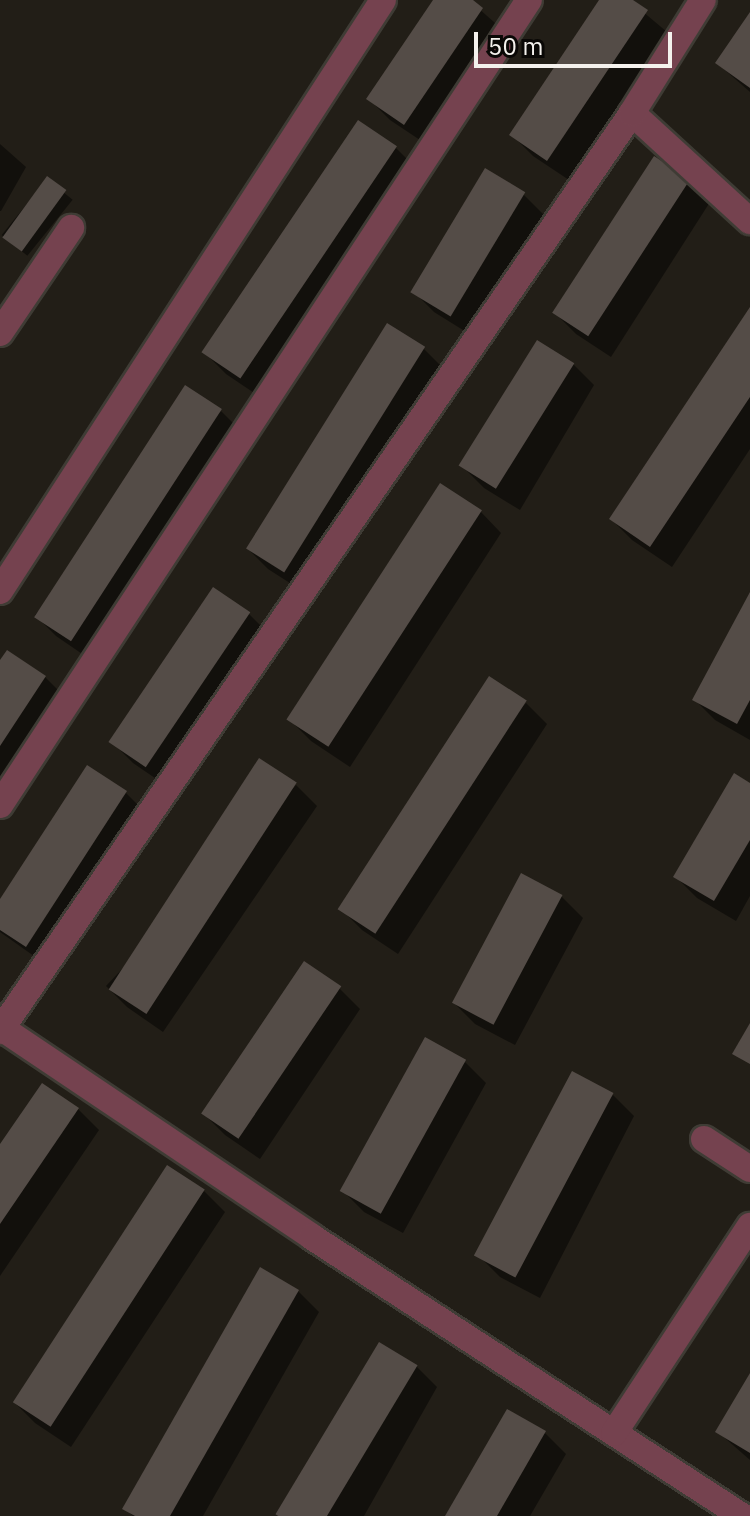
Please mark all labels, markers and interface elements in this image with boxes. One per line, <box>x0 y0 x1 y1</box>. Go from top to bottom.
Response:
scale bar <box>478 16 676 66</box>
text: 50 m <box>488 30 543 62</box>

